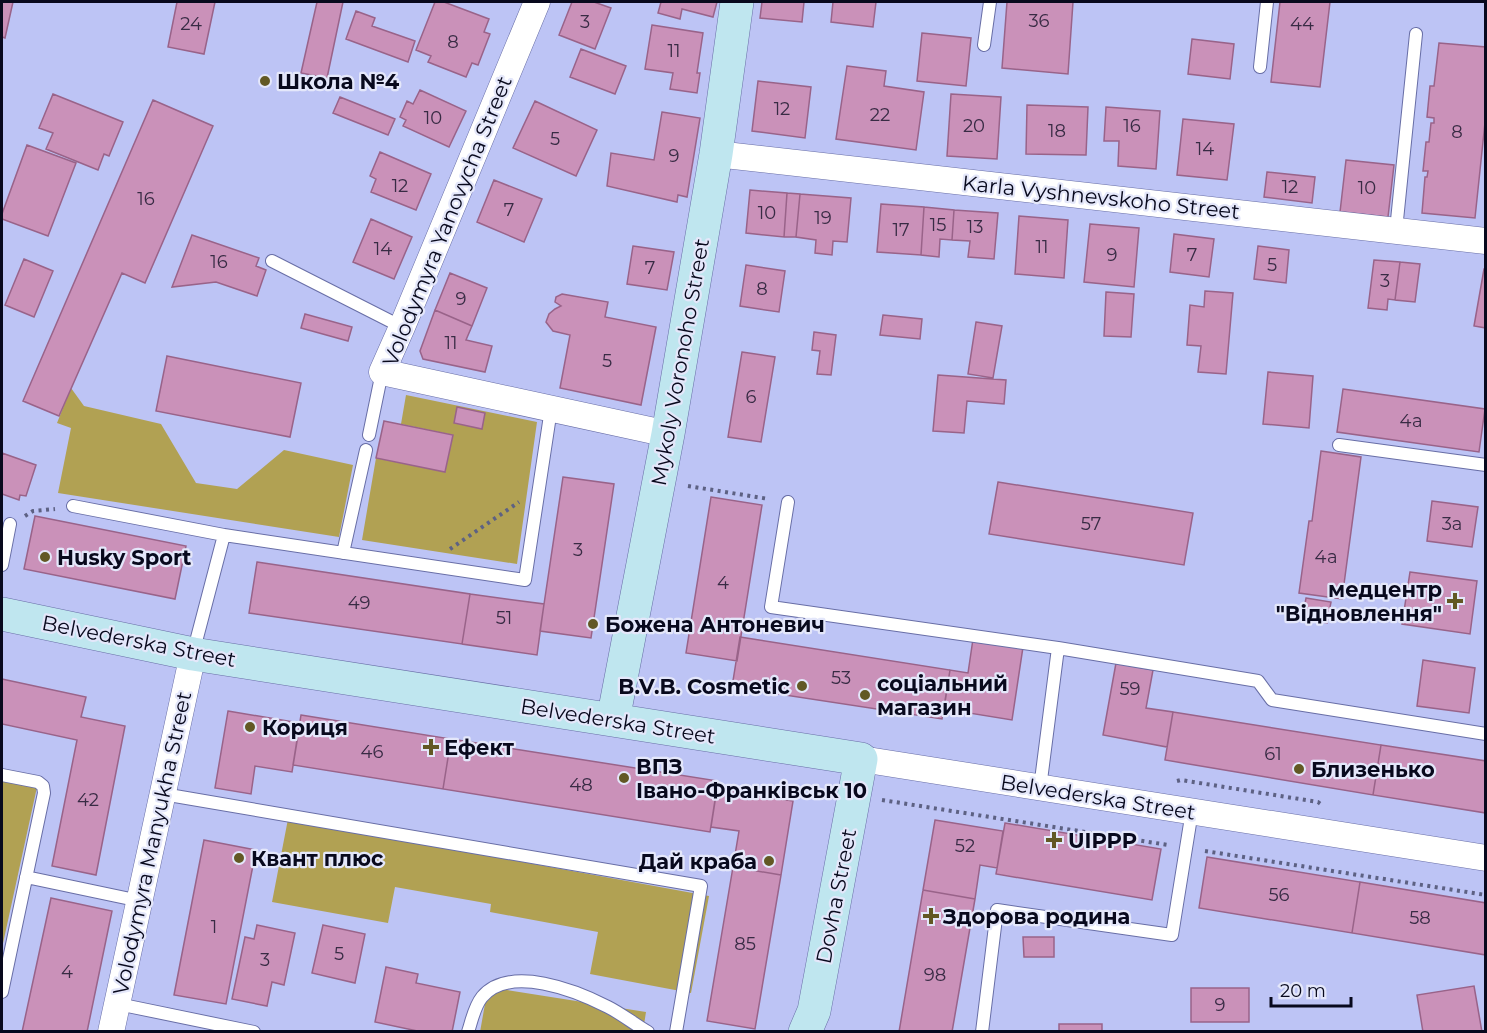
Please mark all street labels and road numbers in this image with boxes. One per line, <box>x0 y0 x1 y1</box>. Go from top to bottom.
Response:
street label: Volodymyra Yanovycha Street <box>377 72 517 370</box>
street label: Karla Vyshnevskoho Street <box>961 170 1241 224</box>
street label: Mykoly Voronoho Street <box>646 236 714 488</box>
street label: Belvederska Street <box>40 610 238 672</box>
street label: Volodymyra Manyukha Street <box>108 689 196 997</box>
street label: Belvederska Street <box>519 693 717 749</box>
street label: Belvederska Street <box>999 769 1197 825</box>
street label: Dovha Street <box>811 826 861 966</box>

